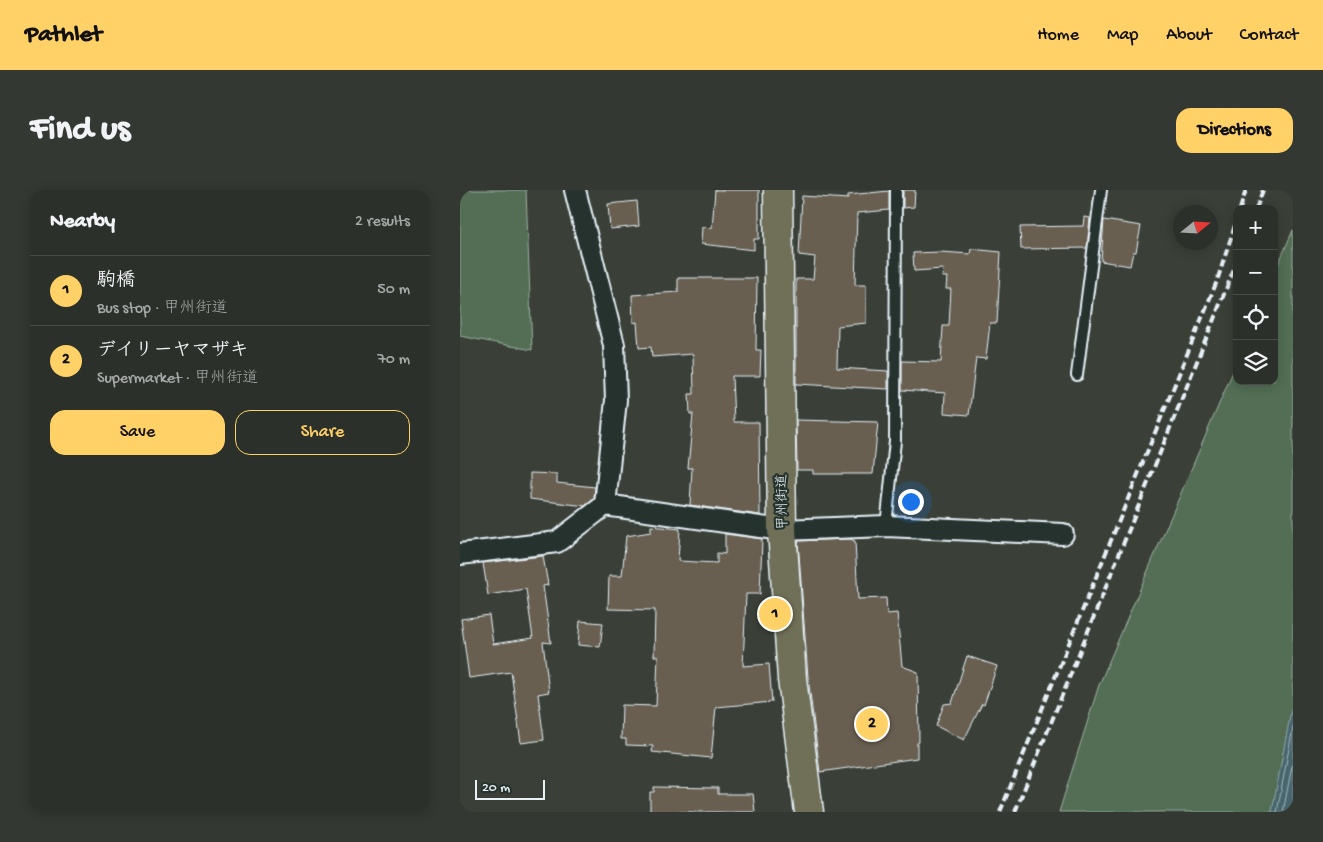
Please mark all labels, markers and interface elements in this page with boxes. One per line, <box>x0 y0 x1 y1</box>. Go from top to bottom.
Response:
text: Pathlet <box>25 21 102 50</box>
text: Home <box>1037 25 1079 46</box>
text: Map <box>1107 25 1138 46</box>
text: About <box>1166 25 1212 46</box>
text: Contact <box>1240 25 1298 46</box>
button: Directions <box>1176 108 1293 153</box>
text: Find us <box>30 110 130 151</box>
north arrow <box>1173 205 1218 250</box>
map controls <box>1233 205 1278 385</box>
button: + <box>1233 205 1278 250</box>
text: Nearby <box>50 210 115 235</box>
text: 2 results <box>355 213 410 232</box>
button: − <box>1233 250 1278 295</box>
text: 駒橋 <box>97 270 135 293</box>
text: 1 <box>63 281 69 300</box>
text: 50 m <box>377 281 410 300</box>
button: locate <box>1233 295 1278 340</box>
text: Bus stop · 甲州街道 <box>97 300 228 319</box>
text: デイリーヤマザキ <box>97 340 249 363</box>
button: layers <box>1233 340 1278 385</box>
text: 2 <box>62 351 70 370</box>
text: 70 m <box>377 351 410 370</box>
text: Supermarket · 甲州街道 <box>97 370 258 389</box>
button: Save <box>50 410 225 455</box>
button: Share <box>235 410 410 455</box>
street label: 甲州街道 <box>775 474 792 530</box>
your location <box>898 489 924 515</box>
pin: 1 <box>759 595 791 633</box>
pin: 2 <box>856 705 888 743</box>
scale bar <box>475 777 545 800</box>
text: 20 m <box>482 780 510 797</box>

